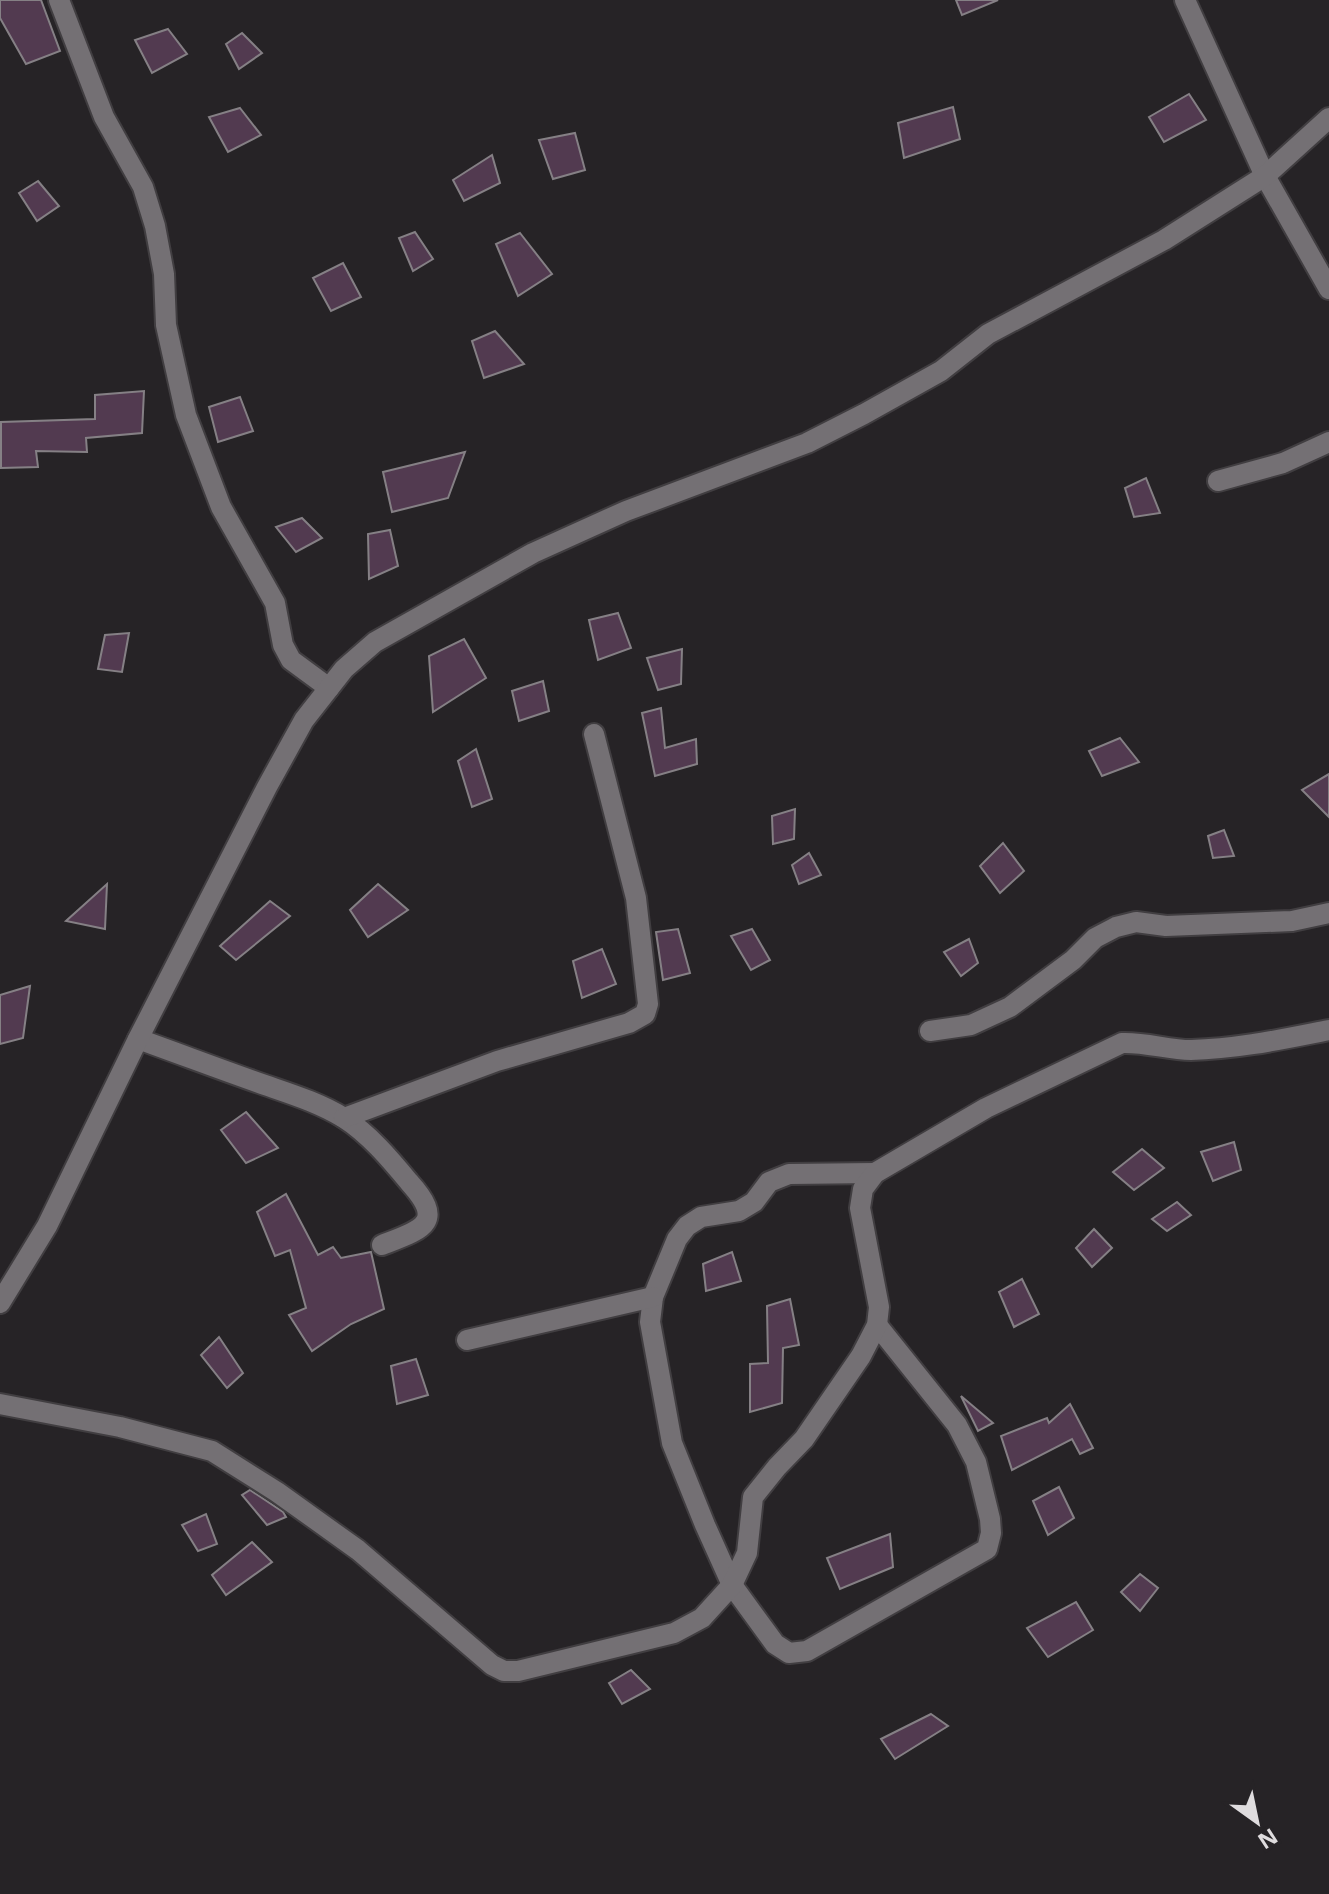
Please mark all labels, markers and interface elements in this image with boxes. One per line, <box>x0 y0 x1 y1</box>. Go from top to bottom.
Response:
north arrow <box>1217 1782 1297 1862</box>
text: N <box>1253 1822 1284 1857</box>

